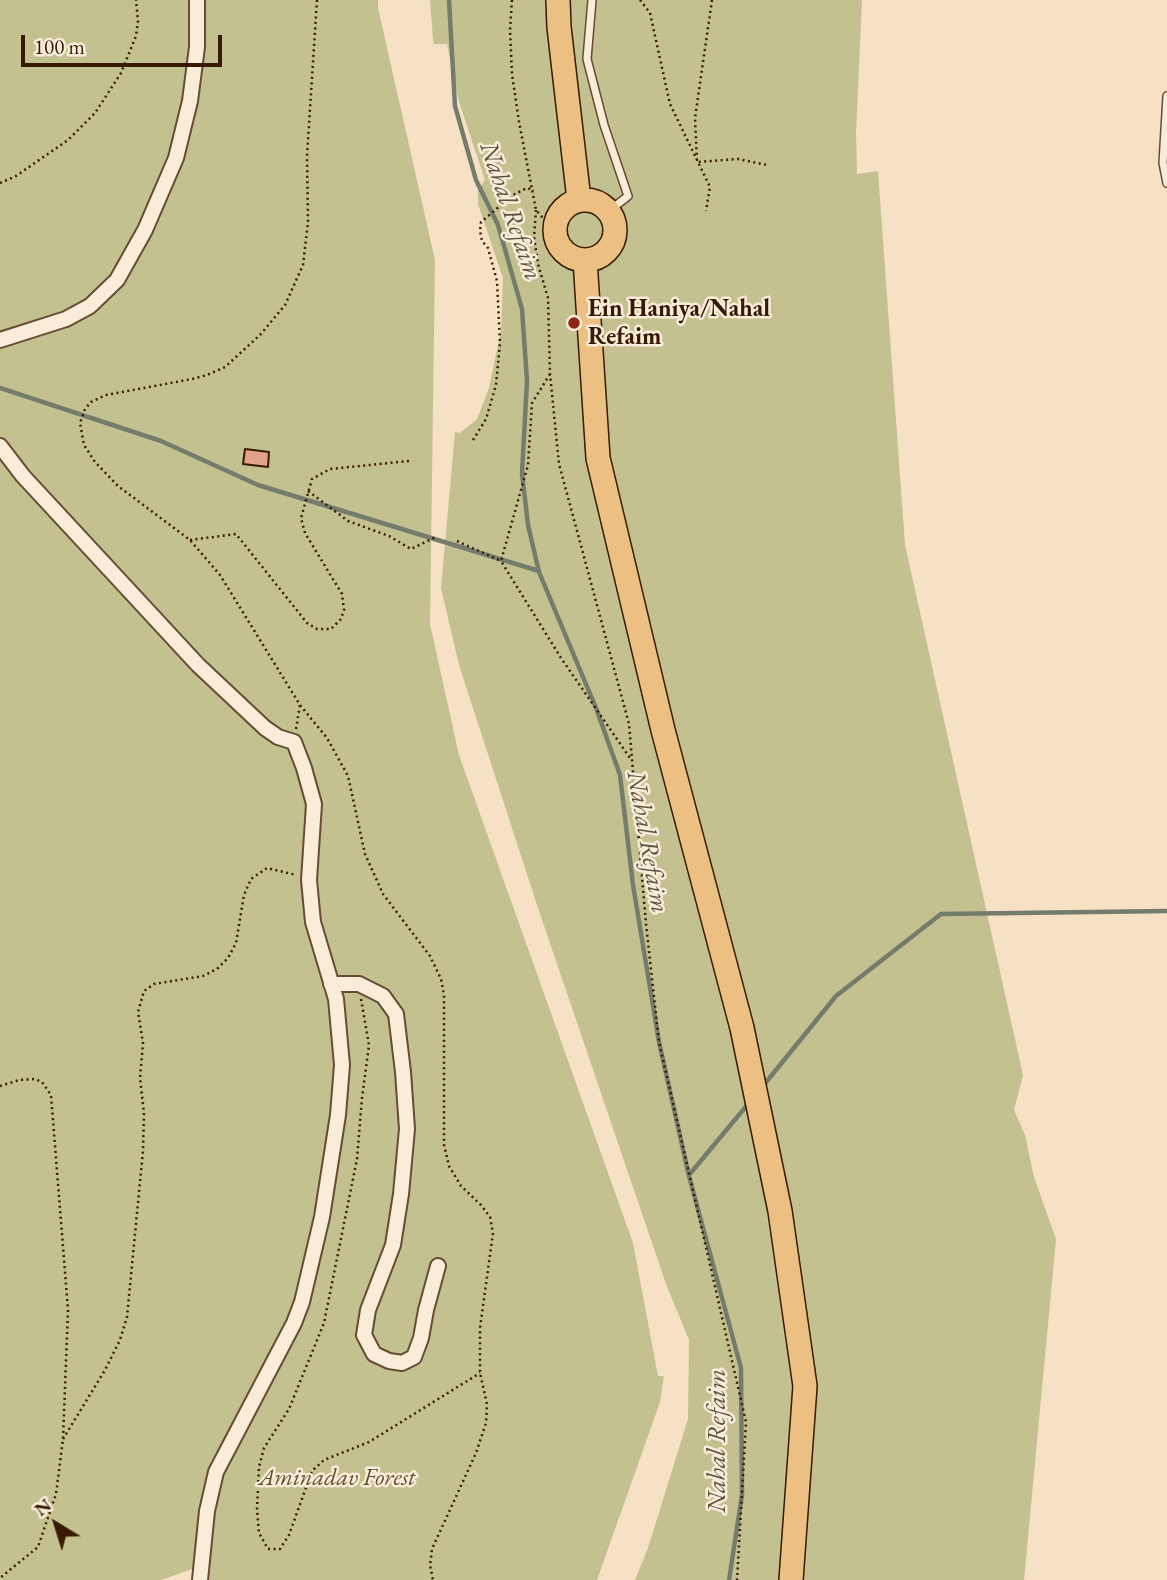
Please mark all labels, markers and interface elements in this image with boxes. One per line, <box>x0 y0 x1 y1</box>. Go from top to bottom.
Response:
scale bar <box>24 21 226 65</box>
text: 100 m <box>34 33 85 60</box>
water label: Nahal Refaim <box>472 138 548 284</box>
place label: Ein Haniya/Nahal Refaim <box>588 295 770 351</box>
marker: Ein Haniya/Nahal Refaim <box>566 315 582 331</box>
water label: Nahal Refaim <box>619 768 675 916</box>
water label: Nahal Refaim <box>702 1369 734 1513</box>
park label: Aminadav Forest <box>259 1464 415 1492</box>
north arrow <box>21 1489 91 1559</box>
text: N <box>29 1492 57 1522</box>

